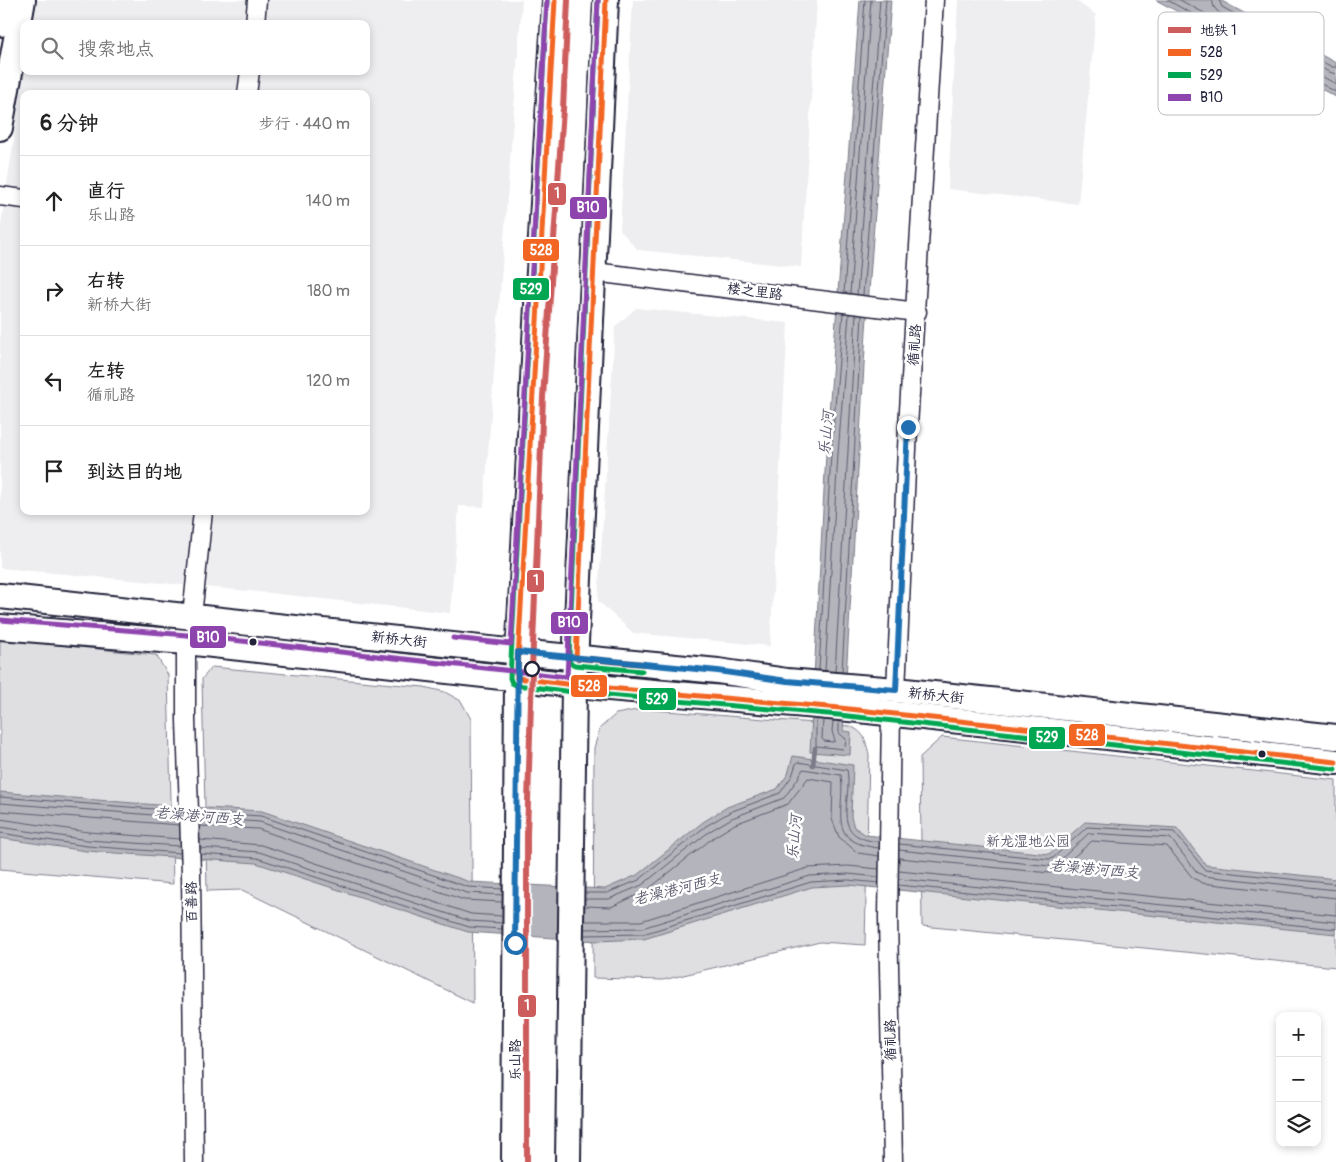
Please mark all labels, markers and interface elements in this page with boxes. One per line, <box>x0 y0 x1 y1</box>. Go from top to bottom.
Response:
legend <box>1158 12 1324 115</box>
search box <box>20 20 370 75</box>
text: 地铁 1 <box>1200 22 1237 39</box>
icon: search <box>38 34 66 62</box>
text: 搜索地点 <box>78 37 154 61</box>
text: 528 <box>1200 44 1222 61</box>
text: 529 <box>1200 67 1223 84</box>
text: B10 <box>1200 89 1223 106</box>
text: 6 分钟 <box>40 110 99 137</box>
text: 步行 · 440 m <box>259 114 350 134</box>
text: 直行 <box>87 179 125 203</box>
line badge: 1 <box>547 182 567 206</box>
text: 1 <box>554 185 560 202</box>
icon: ahead <box>40 187 68 215</box>
text: 140 m <box>306 191 350 211</box>
line badge: B10 <box>569 196 608 220</box>
text: B10 <box>577 199 600 216</box>
text: 乐山路 <box>87 205 135 225</box>
line badge: 528 <box>522 238 560 262</box>
text: 528 <box>530 242 552 259</box>
text: 右转 <box>87 269 125 293</box>
icon: right <box>40 277 68 305</box>
line badge: 529 <box>512 277 550 301</box>
street label: 楼之里路 <box>726 280 784 303</box>
text: 180 m <box>307 281 350 301</box>
text: 529 <box>520 281 542 298</box>
text: 新桥大街 <box>87 295 151 315</box>
street label: 循礼路 <box>905 323 924 367</box>
text: 左转 <box>87 359 125 383</box>
icon: left <box>40 367 68 395</box>
text: 120 m <box>306 371 350 391</box>
text: 循礼路 <box>87 385 135 405</box>
water label: 乐山河 <box>815 407 838 456</box>
route end <box>897 416 920 439</box>
icon: arrive <box>40 457 68 485</box>
text: 到达目的地 <box>87 460 182 484</box>
line badge: 1 <box>526 569 545 593</box>
text: 1 <box>533 572 539 589</box>
line badge: B10 <box>550 611 589 635</box>
text: B10 <box>558 614 581 631</box>
line badge: B10 <box>189 625 227 649</box>
street label: 新桥大街 <box>370 628 428 651</box>
text: B10 <box>197 629 220 646</box>
unlabelled marker <box>248 637 258 647</box>
unlabelled marker <box>524 661 540 677</box>
line badge: 528 <box>570 674 608 698</box>
text: 528 <box>578 678 600 695</box>
street label: 新桥大街 <box>907 684 965 707</box>
line badge: 529 <box>638 687 677 711</box>
text: 529 <box>646 691 668 708</box>
line badge: 528 <box>1068 723 1106 747</box>
line badge: 529 <box>1028 726 1066 750</box>
text: 528 <box>1076 727 1098 744</box>
text: 529 <box>1036 729 1058 746</box>
unlabelled marker <box>1257 749 1267 759</box>
water label: 老澡港河西支 <box>153 803 245 830</box>
water label: 乐山河 <box>783 811 806 860</box>
park label: 新龙湿地公园 <box>986 833 1070 850</box>
water label: 老澡港河西支 <box>1048 856 1140 883</box>
water label: 老澡港河西支 <box>631 869 723 910</box>
street label: 百善路 <box>183 881 200 923</box>
route start <box>504 932 527 955</box>
line badge: 1 <box>517 994 537 1018</box>
text: 1 <box>524 997 530 1014</box>
map controls <box>1276 1012 1321 1147</box>
button: + <box>1276 1012 1321 1057</box>
street label: 循礼路 <box>882 1019 899 1061</box>
street label: 乐山路 <box>507 1039 524 1081</box>
button: − <box>1276 1057 1321 1102</box>
button: layers <box>1276 1102 1321 1147</box>

